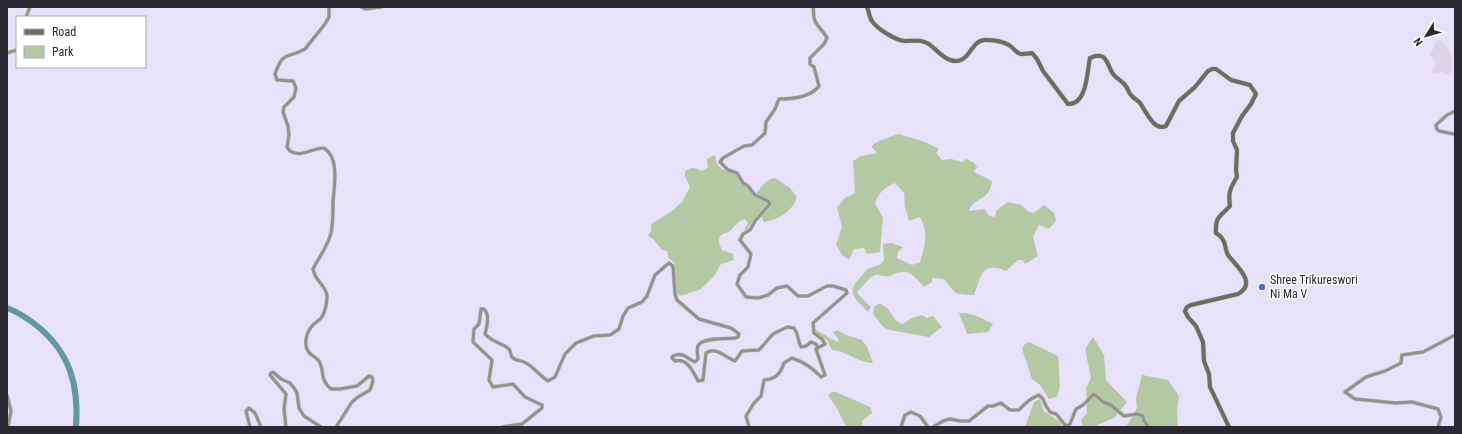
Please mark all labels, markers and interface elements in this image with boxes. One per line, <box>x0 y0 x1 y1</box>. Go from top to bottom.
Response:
legend <box>16 16 146 68</box>
north arrow <box>1406 16 1446 56</box>
text: Road <box>52 25 76 39</box>
text: N <box>1411 35 1426 48</box>
text: Park <box>52 45 74 59</box>
place label: Shree Trikureswori Ni Ma V <box>1270 273 1358 301</box>
marker: Shree Trikureswori Ni Ma V <box>1257 282 1267 292</box>

